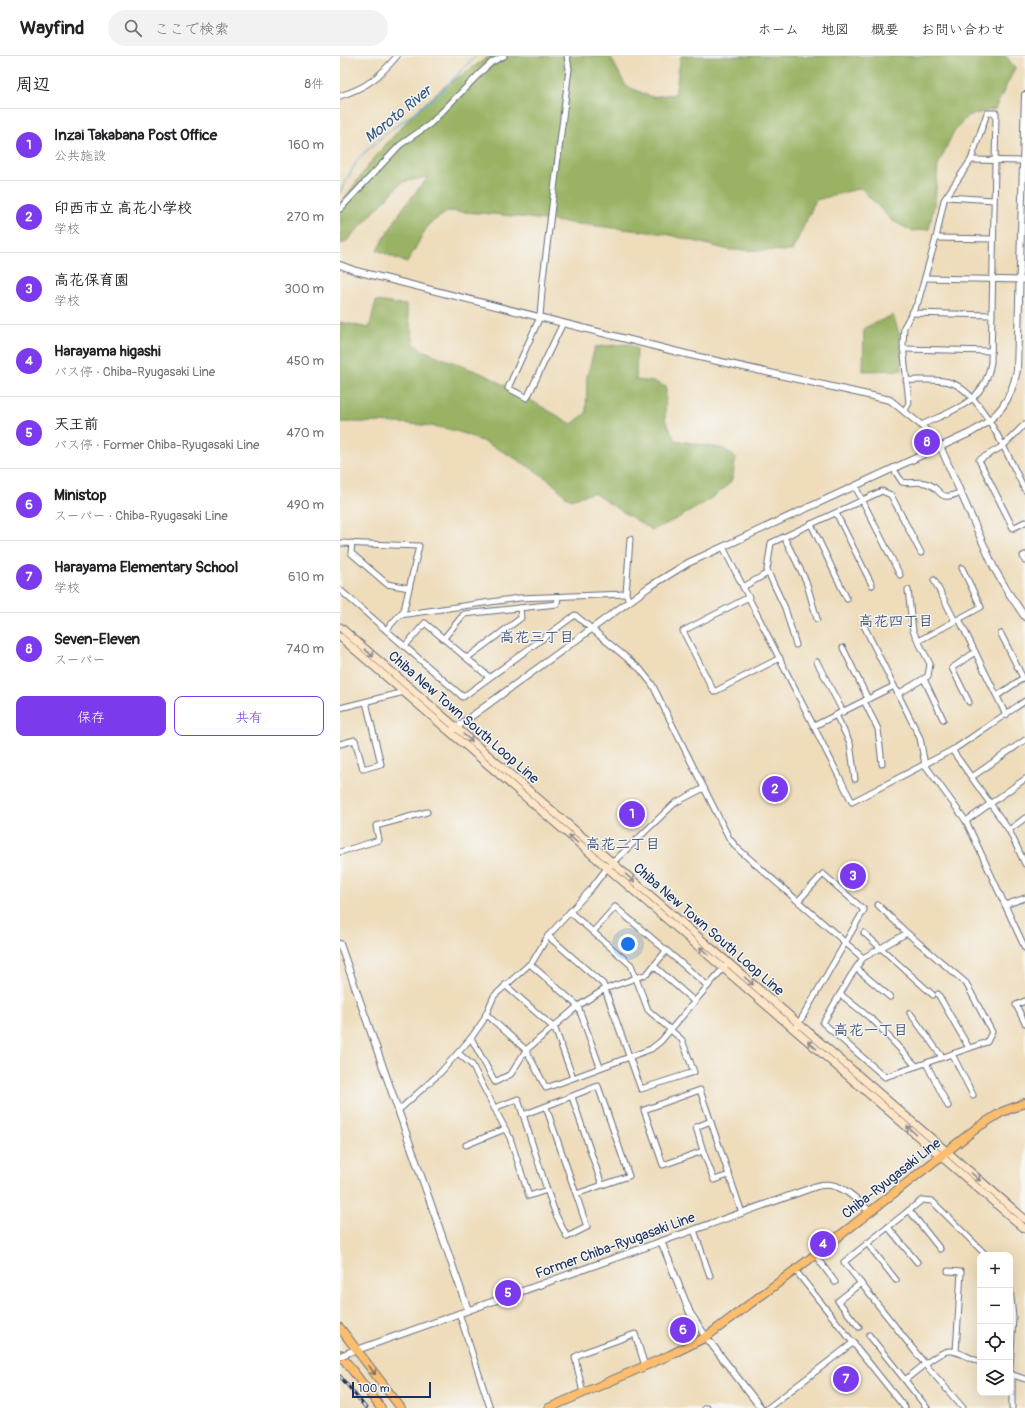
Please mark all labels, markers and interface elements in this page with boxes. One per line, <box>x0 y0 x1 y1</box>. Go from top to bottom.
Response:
search box <box>108 10 388 46</box>
text: Wayfind <box>20 16 84 40</box>
icon: search <box>122 17 144 39</box>
text: ここで検索 <box>154 20 229 39</box>
text: ホーム <box>758 21 799 38</box>
text: 地図 <box>821 21 849 38</box>
text: 概要 <box>871 21 899 38</box>
text: お問い合わせ <box>921 21 1005 38</box>
text: 周辺 <box>16 74 50 95</box>
text: 8件 <box>304 76 324 92</box>
water label: Moroto River <box>361 81 437 147</box>
text: Inzai Takabana Post Office <box>54 126 217 145</box>
text: 1 <box>26 137 32 153</box>
text: 160 m <box>288 137 324 153</box>
text: 公共施設 <box>54 148 106 164</box>
text: 印西市立 高花小学校 <box>54 199 192 218</box>
text: 2 <box>25 209 33 225</box>
text: 270 m <box>287 209 324 225</box>
text: 学校 <box>54 221 80 237</box>
text: 高花保育園 <box>54 271 129 290</box>
text: 3 <box>25 281 33 297</box>
text: 300 m <box>285 281 324 297</box>
text: 学校 <box>54 293 80 309</box>
text: Harayama higashi <box>54 342 161 361</box>
text: 4 <box>25 353 33 369</box>
text: 450 m <box>286 353 324 369</box>
text: バス停 · Chiba-Ryugasaki Line <box>54 364 215 380</box>
text: 天王前 <box>54 415 99 434</box>
text: 5 <box>25 425 33 441</box>
text: 470 m <box>286 425 324 441</box>
pin: 8 <box>914 427 940 457</box>
text: バス停 · Former Chiba-Ryugasaki Line <box>54 437 259 453</box>
text: Ministop <box>54 486 107 505</box>
text: 6 <box>25 497 33 513</box>
text: 490 m <box>287 497 324 513</box>
text: スーパー · Chiba-Ryugasaki Line <box>54 508 228 524</box>
text: Harayama Elementary School <box>54 558 238 577</box>
text: 7 <box>26 569 32 585</box>
text: 610 m <box>288 569 324 585</box>
text: 学校 <box>54 580 80 596</box>
district label: 高花四丁目 <box>858 612 934 631</box>
district label: 高花三丁目 <box>499 628 575 647</box>
text: Seven-Eleven <box>54 630 140 649</box>
text: 8 <box>26 641 32 657</box>
text: 740 m <box>286 641 324 657</box>
street label: Chiba New Town South Loop Line <box>385 647 542 787</box>
one-way arrow <box>364 648 375 657</box>
text: スーパー <box>54 652 105 668</box>
button: 保存 <box>16 696 166 736</box>
button: 共有 <box>174 696 324 736</box>
one-way arrow <box>463 733 473 742</box>
pin: 2 <box>762 774 788 804</box>
pin: 1 <box>619 799 645 829</box>
one-way arrow <box>568 834 579 843</box>
district label: 高花二丁目 <box>585 835 661 854</box>
street label: Chiba New Town South Loop Line <box>630 859 787 999</box>
pin: 3 <box>840 861 866 891</box>
one-way arrow <box>625 873 635 882</box>
your location <box>618 934 638 954</box>
one-way arrow <box>698 946 709 955</box>
one-way arrow <box>744 976 754 985</box>
district label: 高花一丁目 <box>833 1021 909 1040</box>
one-way arrow <box>807 1041 818 1050</box>
one-way arrow <box>905 1126 916 1135</box>
street label: Chiba-Ryugasaki Line <box>838 1134 944 1222</box>
one-way arrow <box>970 1172 980 1181</box>
street label: Former Chiba-Ryugasaki Line <box>533 1209 697 1282</box>
pin: 4 <box>810 1229 836 1259</box>
map controls <box>977 1252 1013 1396</box>
button: + <box>977 1252 1013 1288</box>
pin: 5 <box>495 1278 521 1308</box>
button: − <box>977 1288 1013 1324</box>
pin: 6 <box>670 1315 696 1345</box>
button: locate <box>977 1324 1013 1360</box>
button: layers <box>977 1360 1013 1396</box>
pin: 7 <box>833 1364 859 1394</box>
one-way arrow <box>368 1365 376 1376</box>
scale bar <box>352 1380 431 1399</box>
text: 100 m <box>358 1382 389 1395</box>

